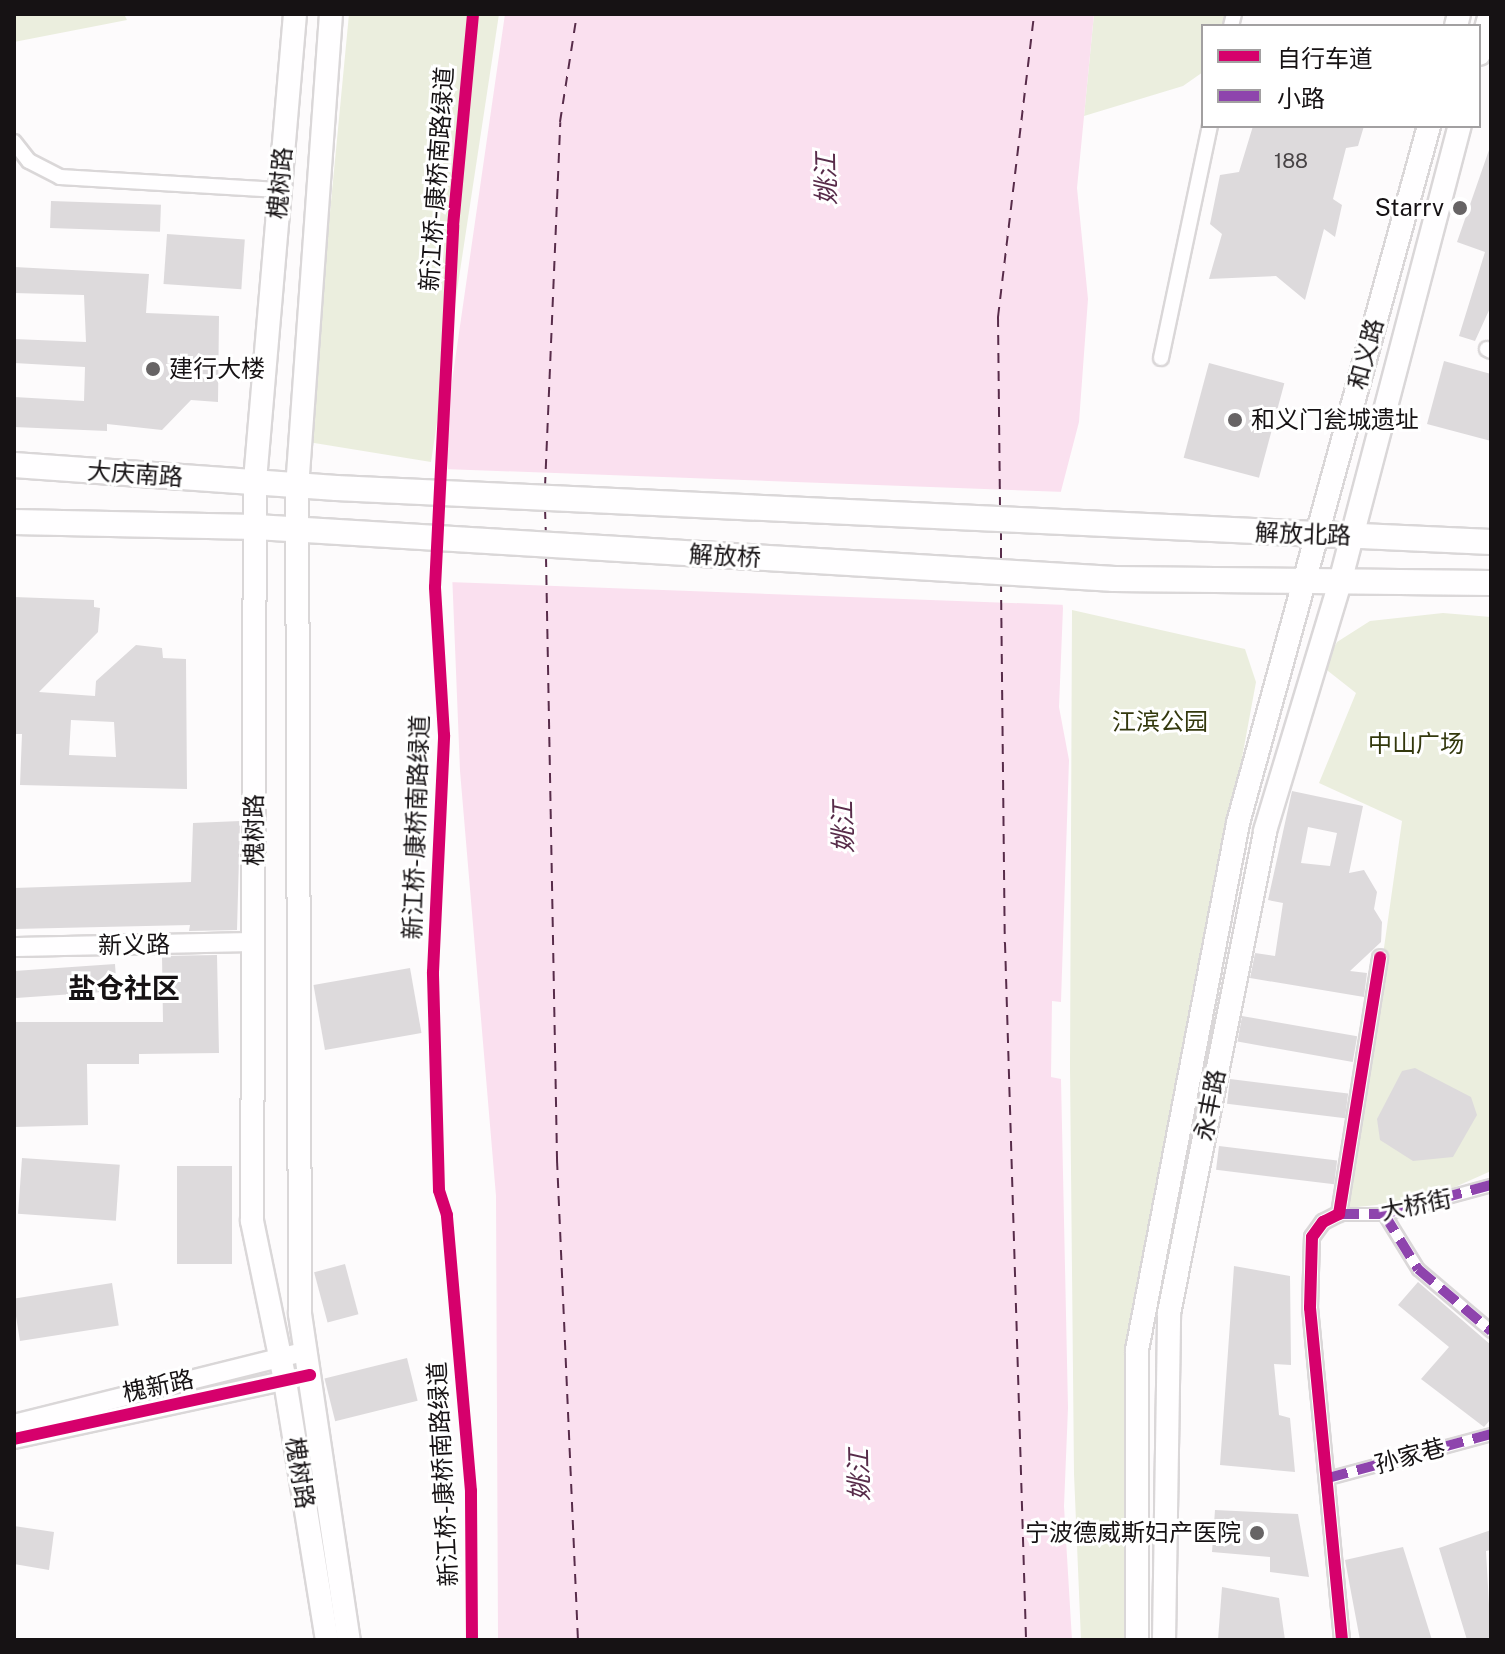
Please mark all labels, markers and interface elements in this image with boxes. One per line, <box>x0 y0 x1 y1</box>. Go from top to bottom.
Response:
legend <box>1201 24 1481 128</box>
text: 自行车道 <box>1277 44 1373 72</box>
street label: 新江桥-康桥南路绿道 <box>415 66 459 292</box>
text: 小路 <box>1277 84 1325 112</box>
street label: 槐树路 <box>263 146 297 220</box>
house number: 188 <box>1274 149 1308 173</box>
water label: 姚江 <box>810 153 842 205</box>
place label: Starrv <box>1375 194 1444 222</box>
marker: Starrv <box>1451 199 1469 217</box>
street label: 和义路 <box>1343 315 1389 393</box>
place label: 建行大楼 <box>169 355 265 383</box>
marker: 建行大楼 <box>144 360 162 378</box>
place label: 和义门瓮城遗址 <box>1251 406 1419 434</box>
marker: 和义门瓮城遗址 <box>1226 411 1244 429</box>
street label: 大庆南路 <box>86 456 184 492</box>
street label: 解放北路 <box>1255 518 1351 550</box>
street label: 解放桥 <box>688 540 762 572</box>
park label: 江滨公园 <box>1112 708 1208 736</box>
street label: 新江桥-康桥南路绿道 <box>398 714 434 940</box>
park label: 中山广场 <box>1368 730 1464 758</box>
street label: 槐树路 <box>240 794 268 866</box>
water label: 姚江 <box>827 801 859 853</box>
street label: 新义路 <box>98 930 170 960</box>
district label: 盐仓社区 <box>68 971 180 1005</box>
street label: 永丰路 <box>1189 1067 1231 1143</box>
street label: 大桥街 <box>1378 1184 1454 1226</box>
street label: 新江桥-康桥南路绿道 <box>423 1361 463 1587</box>
street label: 槐新路 <box>120 1364 196 1408</box>
street label: 孙家巷 <box>1371 1433 1449 1479</box>
street label: 槐树路 <box>280 1435 320 1511</box>
water label: 姚江 <box>843 1449 875 1501</box>
place label: 宁波德威斯妇产医院 <box>1025 1519 1241 1547</box>
marker: 宁波德威斯妇产医院 <box>1248 1524 1266 1542</box>

